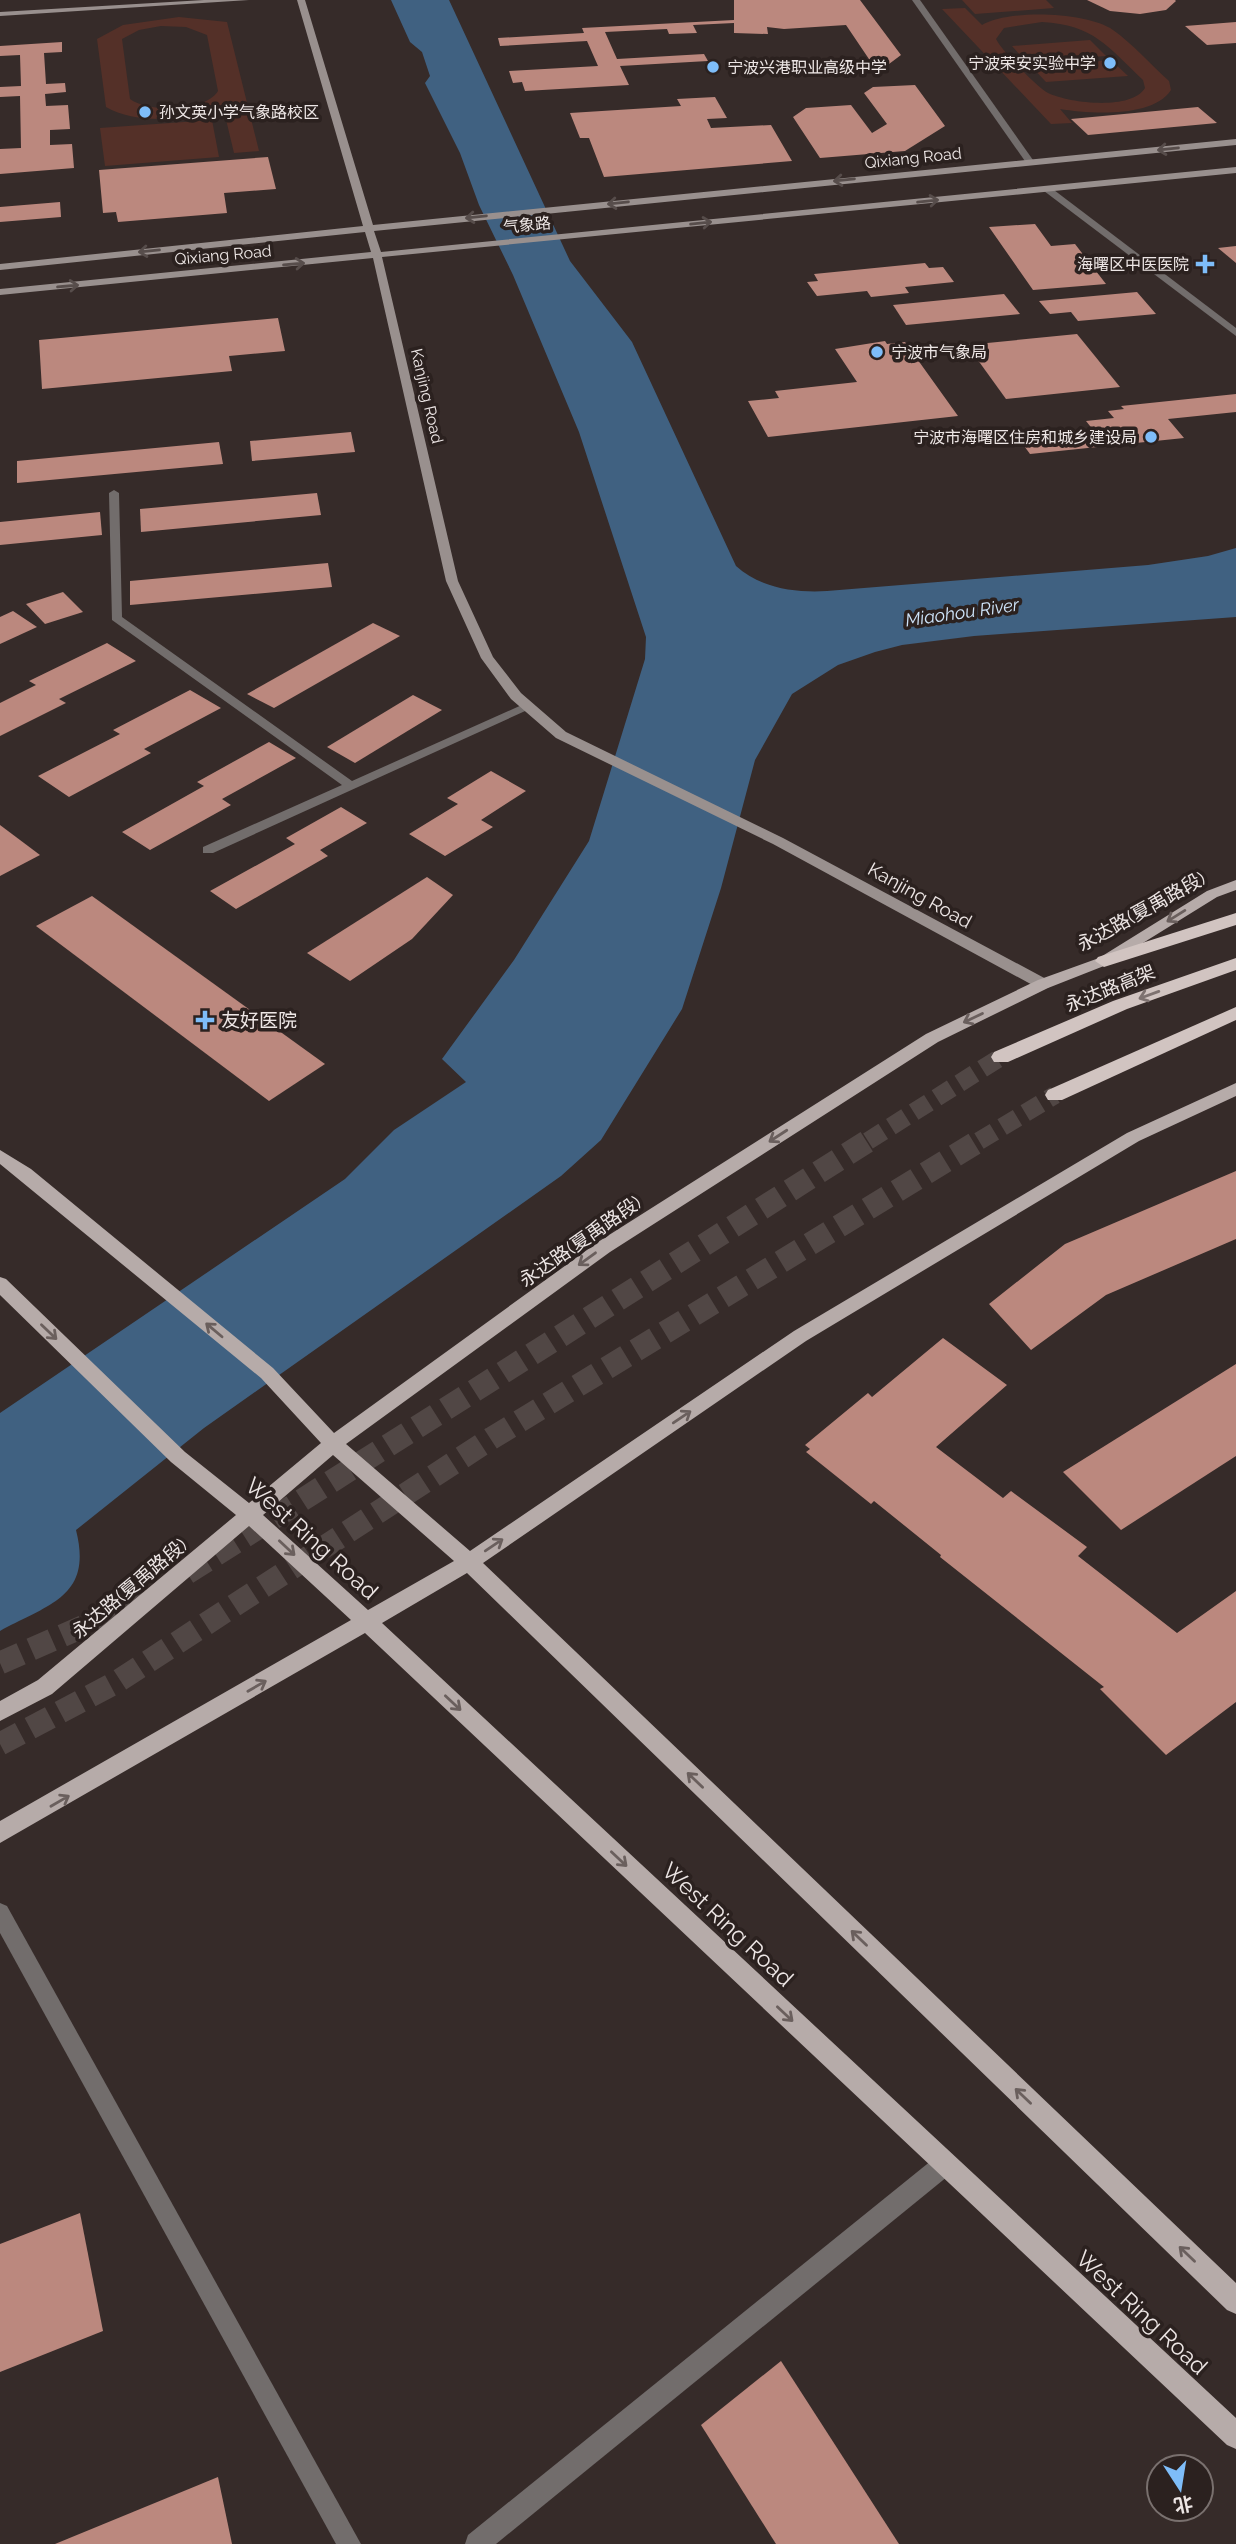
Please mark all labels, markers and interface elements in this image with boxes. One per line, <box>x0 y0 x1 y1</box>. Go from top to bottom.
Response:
place label: 宁波荣安实验中学 <box>968 54 1096 73</box>
marker: 宁波荣安实验中学 <box>1102 55 1118 71</box>
place label: 宁波兴港职业高级中学 <box>727 58 887 77</box>
marker: 宁波兴港职业高级中学 <box>705 59 721 75</box>
place label: 孙文英小学气象路校区 <box>159 103 319 122</box>
marker: 孙文英小学气象路校区 <box>137 104 153 120</box>
street label: Qixiang Road <box>864 143 962 173</box>
one-way arrow <box>1157 143 1180 156</box>
one-way arrow <box>833 174 856 187</box>
one-way arrow <box>916 194 939 207</box>
one-way arrow <box>607 196 629 209</box>
one-way arrow <box>465 211 487 224</box>
street label: 气象路 <box>502 213 552 237</box>
one-way arrow <box>690 216 712 229</box>
street label: Qixiang Road <box>174 241 272 269</box>
one-way arrow <box>138 245 161 258</box>
marker: 海曙区中医医院 <box>1195 254 1215 274</box>
place label: 海曙区中医医院 <box>1077 255 1189 274</box>
one-way arrow <box>283 257 305 270</box>
one-way arrow <box>56 279 79 292</box>
place label: 宁波市气象局 <box>891 343 987 362</box>
marker: 宁波市气象局 <box>869 344 885 360</box>
street label: Kanjing Road <box>407 347 447 445</box>
place label: 宁波市海曙区住房和城乡建设局 <box>913 428 1137 447</box>
marker: 宁波市海曙区住房和城乡建设局 <box>1143 429 1159 445</box>
water label: Miaohou River <box>904 594 1021 630</box>
street label: Kanjing Road <box>864 857 976 933</box>
street label: 永达路(夏禹路段) <box>1073 867 1209 955</box>
one-way arrow <box>1166 910 1186 924</box>
street label: 永达路高架 <box>1062 960 1158 1016</box>
one-way arrow <box>1138 990 1160 1002</box>
place label: 友好医院 <box>221 1009 297 1031</box>
marker: 友好医院 <box>195 1010 215 1030</box>
one-way arrow <box>963 1012 984 1025</box>
one-way arrow <box>769 1129 789 1143</box>
street label: 永达路(夏禹路段) <box>515 1191 645 1291</box>
one-way arrow <box>578 1252 597 1266</box>
one-way arrow <box>206 1322 224 1337</box>
one-way arrow <box>40 1323 57 1340</box>
one-way arrow <box>672 1409 691 1424</box>
street label: West Ring Road <box>240 1471 384 1605</box>
street label: 永达路(夏禹路段) <box>67 1534 191 1642</box>
one-way arrow <box>484 1538 503 1552</box>
one-way arrow <box>278 1540 296 1556</box>
one-way arrow <box>246 1679 266 1693</box>
one-way arrow <box>444 1695 462 1711</box>
one-way arrow <box>687 1772 704 1789</box>
one-way arrow <box>49 1793 69 1807</box>
one-way arrow <box>610 1850 627 1867</box>
street label: West Ring Road <box>657 1856 799 1992</box>
one-way arrow <box>851 1930 868 1947</box>
one-way arrow <box>776 2006 794 2022</box>
one-way arrow <box>1015 2087 1032 2104</box>
street label: West Ring Road <box>1071 2244 1213 2380</box>
one-way arrow <box>1179 2245 1196 2262</box>
north arrow <box>1145 2453 1215 2523</box>
text: 北 <box>1172 2492 1195 2517</box>

